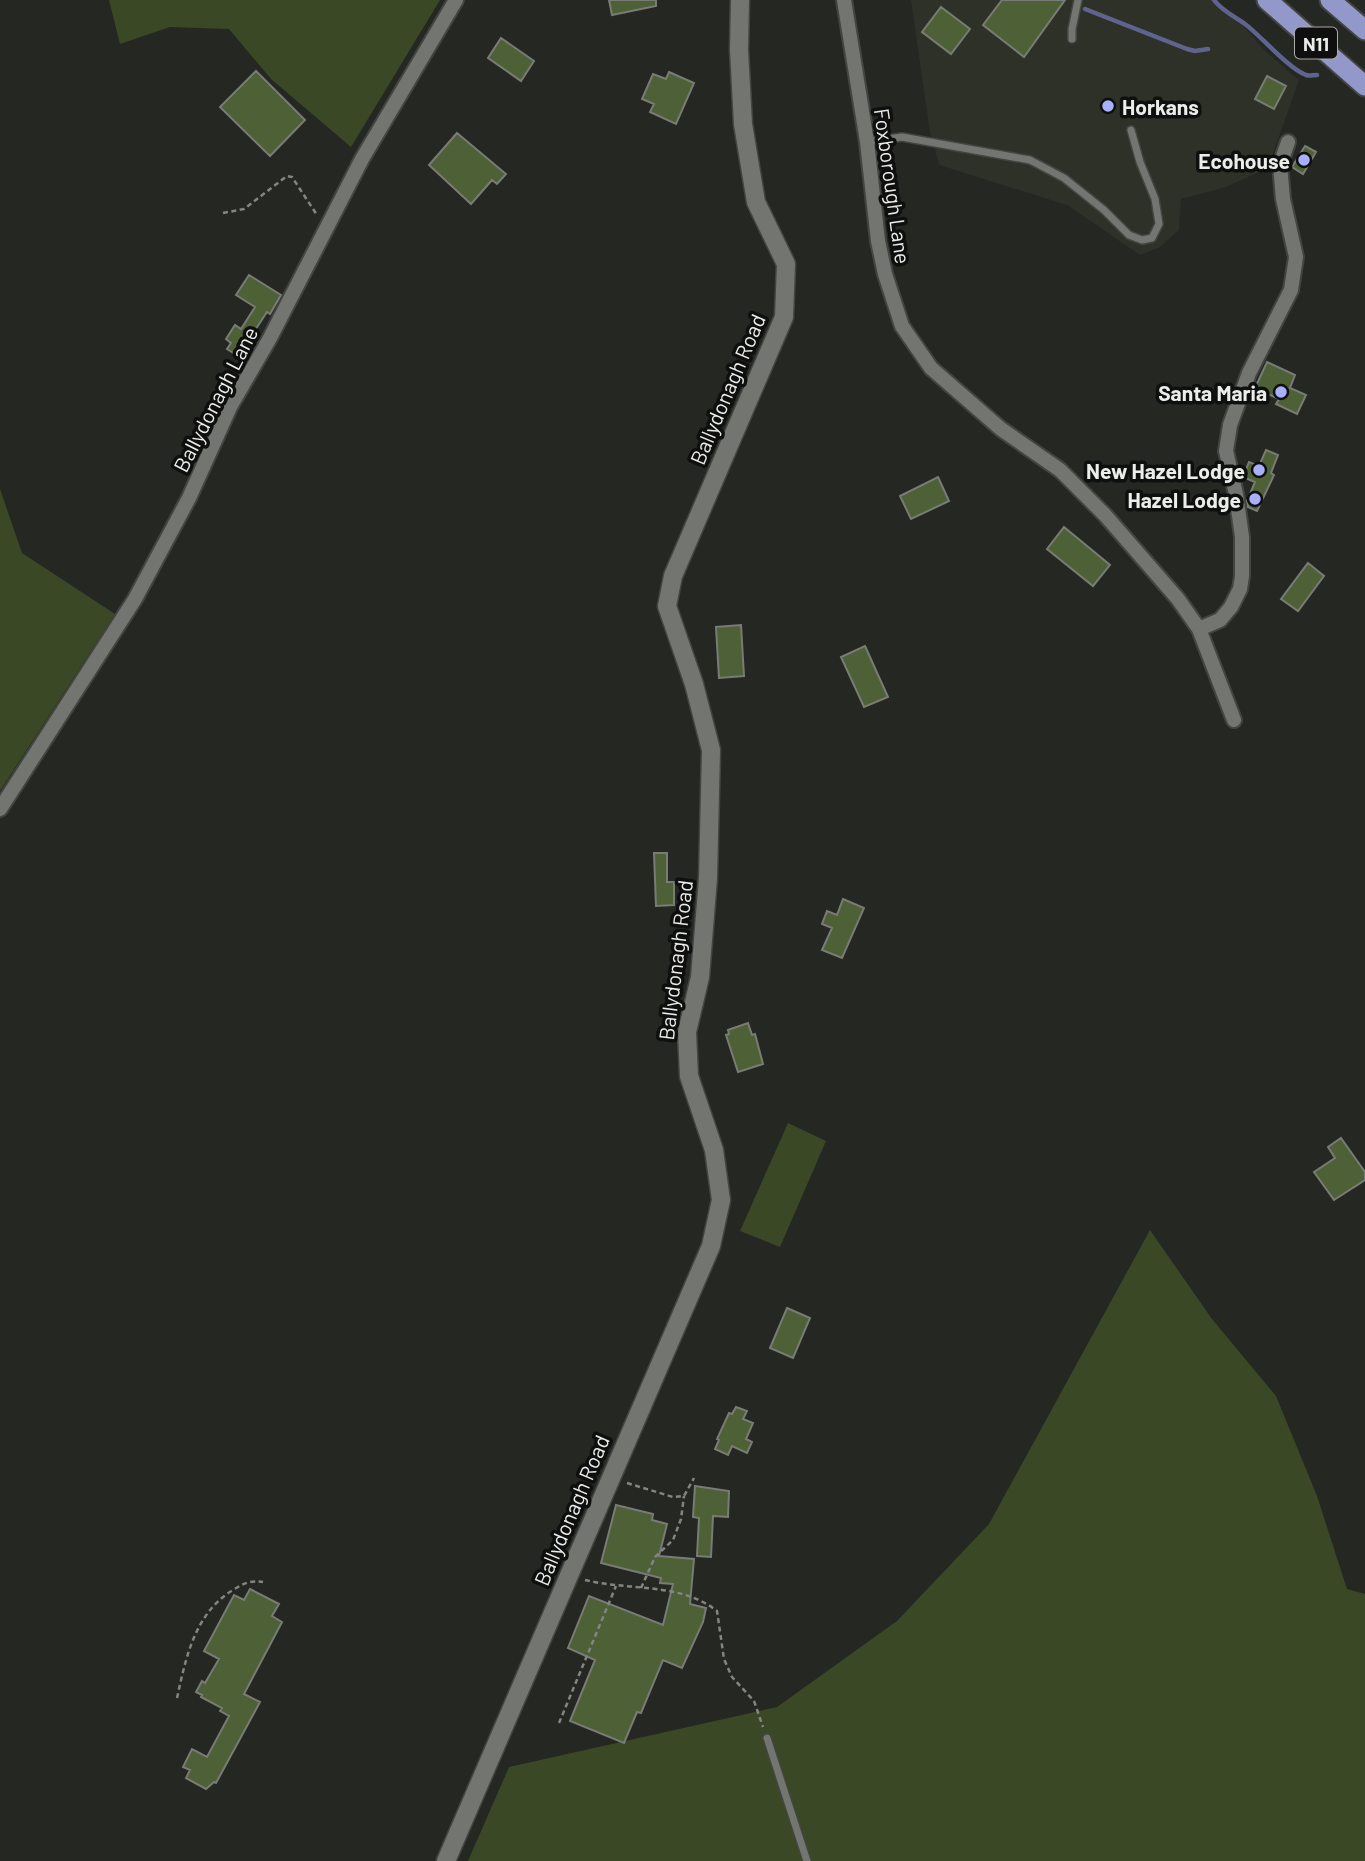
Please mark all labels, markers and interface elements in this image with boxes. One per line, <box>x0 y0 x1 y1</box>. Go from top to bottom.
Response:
road number: N11 <box>1295 28 1337 58</box>
place label: Horkans <box>1122 94 1199 119</box>
marker: Horkans <box>1100 98 1116 114</box>
street label: Foxborough Lane <box>870 106 916 266</box>
place label: Ecohouse <box>1198 148 1290 173</box>
marker: Ecohouse <box>1296 152 1312 168</box>
street label: Ballydonagh Road <box>684 310 770 468</box>
street label: Ballydonagh Lane <box>168 322 262 476</box>
place label: Santa Maria <box>1158 380 1267 405</box>
marker: Santa Maria <box>1273 384 1289 400</box>
place label: New Hazel Lodge <box>1086 458 1245 483</box>
marker: New Hazel Lodge <box>1251 462 1267 478</box>
place label: Hazel Lodge <box>1128 487 1241 512</box>
marker: Hazel Lodge <box>1247 491 1263 507</box>
street label: Ballydonagh Road <box>653 879 697 1041</box>
street label: Ballydonagh Road <box>528 1431 614 1589</box>

